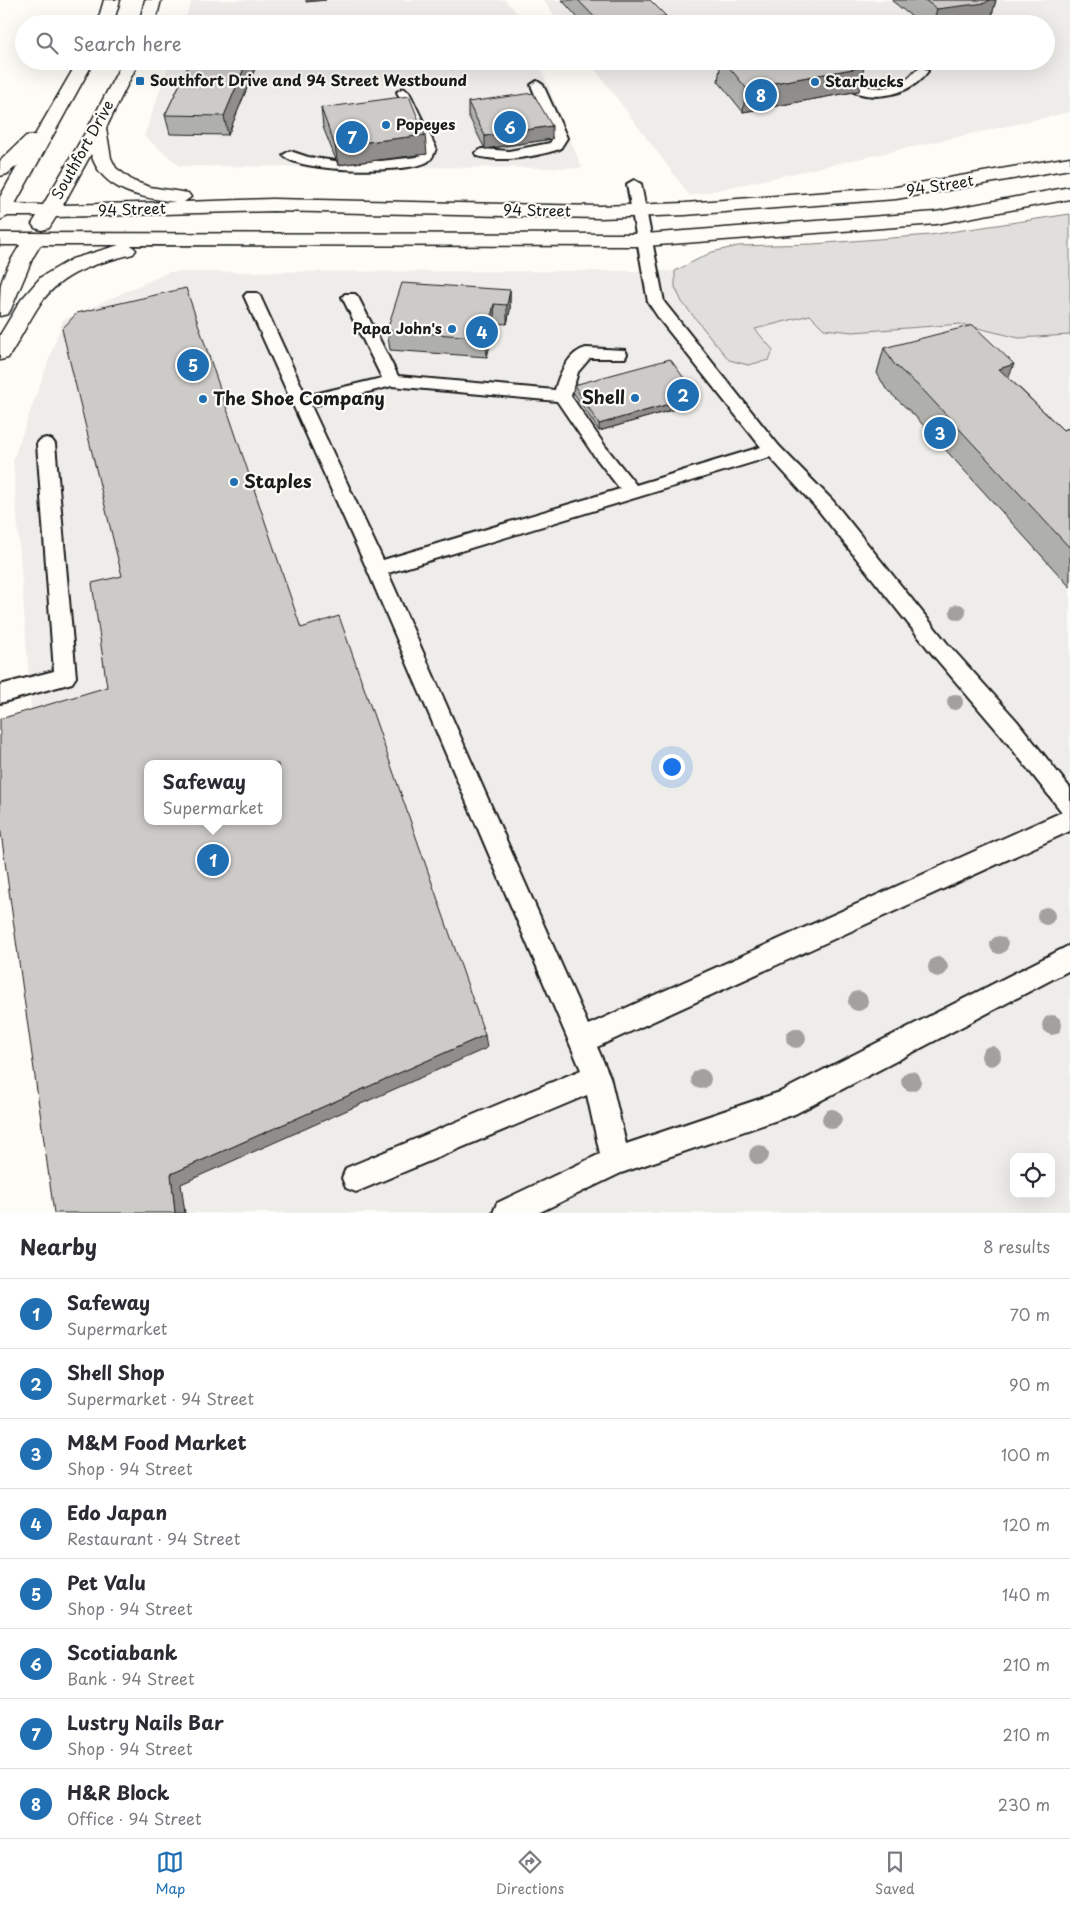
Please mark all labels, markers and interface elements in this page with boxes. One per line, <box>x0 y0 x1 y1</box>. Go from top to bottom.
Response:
search box <box>15 15 1055 70</box>
icon: search <box>33 29 61 57</box>
text: Search here <box>73 29 182 57</box>
place label: Southfort Drive and 94 Street Westbound <box>150 68 467 91</box>
place label: Starbucks <box>825 69 904 92</box>
marker: Southfort Drive and 94 Street Westbound <box>134 75 146 87</box>
pin: 8 <box>745 76 777 114</box>
marker: Starbucks <box>809 76 821 88</box>
street label: Southfort Drive <box>45 95 119 203</box>
pin: 6 <box>494 108 526 146</box>
place label: Popeyes <box>396 112 455 135</box>
pin: 7 <box>336 118 368 156</box>
marker: Popeyes <box>380 119 392 131</box>
street label: 94 Street <box>904 168 975 201</box>
street label: 94 Street <box>98 196 166 221</box>
street label: 94 Street <box>503 197 571 222</box>
pin: 4 <box>466 313 498 351</box>
place label: Papa John's <box>353 316 442 339</box>
marker: Papa John's <box>446 323 458 335</box>
pin: 5 <box>177 346 209 384</box>
pin: 2 <box>667 376 699 414</box>
place label: Shell <box>582 383 625 410</box>
place label: The Shoe Company <box>213 384 385 411</box>
marker: Shell <box>629 392 641 404</box>
marker: The Shoe Company <box>197 393 209 405</box>
pin: 3 <box>924 414 956 452</box>
place label: Staples <box>244 467 312 494</box>
marker: Staples <box>228 476 240 488</box>
your location <box>659 754 685 780</box>
popup <box>144 760 282 825</box>
text: Safeway <box>163 767 246 795</box>
text: Supermarket <box>163 795 263 819</box>
pin: 1 <box>197 841 229 879</box>
map controls <box>1010 1153 1055 1198</box>
button: locate <box>1010 1153 1055 1198</box>
text: Nearby <box>20 1230 97 1262</box>
text: 8 results <box>983 1234 1050 1258</box>
text: Safeway <box>67 1288 150 1316</box>
text: 1 <box>32 1302 40 1326</box>
text: 70 m <box>1010 1302 1050 1326</box>
text: Supermarket <box>67 1316 167 1340</box>
text: Shell Shop <box>67 1358 165 1386</box>
text: 2 <box>30 1372 42 1396</box>
text: 90 m <box>1009 1372 1050 1396</box>
text: Supermarket · 94 Street <box>67 1386 254 1410</box>
text: M&M Food Market <box>67 1428 247 1456</box>
text: 3 <box>31 1442 41 1466</box>
text: 100 m <box>1001 1442 1050 1466</box>
text: Shop · 94 Street <box>67 1456 192 1480</box>
text: Edo Japan <box>67 1498 167 1526</box>
text: 4 <box>31 1512 41 1536</box>
text: 120 m <box>1003 1512 1050 1536</box>
text: Restaurant · 94 Street <box>67 1526 240 1550</box>
text: Pet Valu <box>67 1568 146 1596</box>
text: 5 <box>31 1582 41 1606</box>
text: 140 m <box>1002 1582 1050 1606</box>
text: Shop · 94 Street <box>67 1596 192 1620</box>
text: Scotiabank <box>67 1638 178 1666</box>
text: 6 <box>30 1652 42 1676</box>
text: 210 m <box>1002 1652 1050 1676</box>
text: Bank · 94 Street <box>67 1666 195 1690</box>
text: Lustry Nails Bar <box>67 1708 224 1736</box>
text: 7 <box>31 1722 41 1746</box>
text: 210 m <box>1002 1722 1050 1746</box>
text: Shop · 94 Street <box>67 1736 192 1760</box>
text: H&R Block <box>67 1778 170 1806</box>
text: 8 <box>31 1792 41 1816</box>
text: 230 m <box>998 1792 1050 1816</box>
text: Office · 94 Street <box>67 1806 202 1830</box>
tab: Map <box>155 1848 185 1899</box>
tab: Directions <box>496 1848 564 1899</box>
tab: Saved <box>875 1848 915 1899</box>

